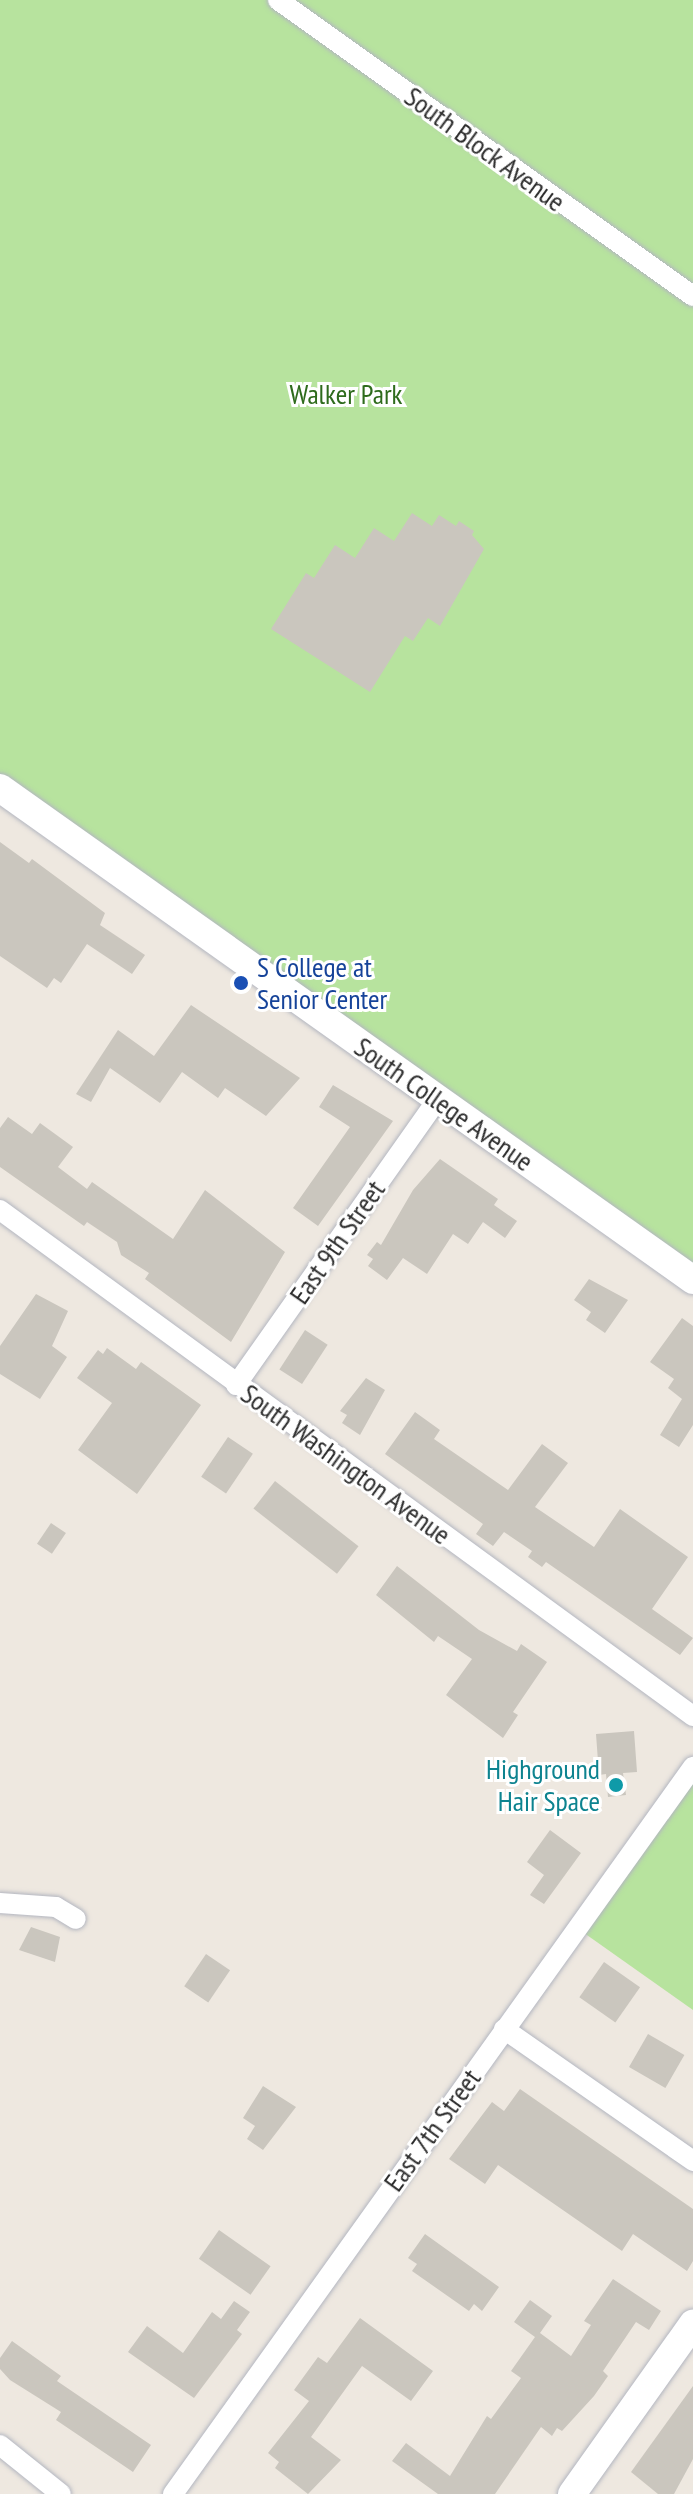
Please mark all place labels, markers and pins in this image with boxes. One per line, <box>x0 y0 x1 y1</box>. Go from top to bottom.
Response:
place label: S College at Senior Center <box>257 950 387 1016</box>
marker: S College at Senior Center <box>232 974 250 992</box>
place label: Highground Hair Space <box>486 1752 600 1818</box>
marker: Highground Hair Space <box>607 1776 625 1794</box>

